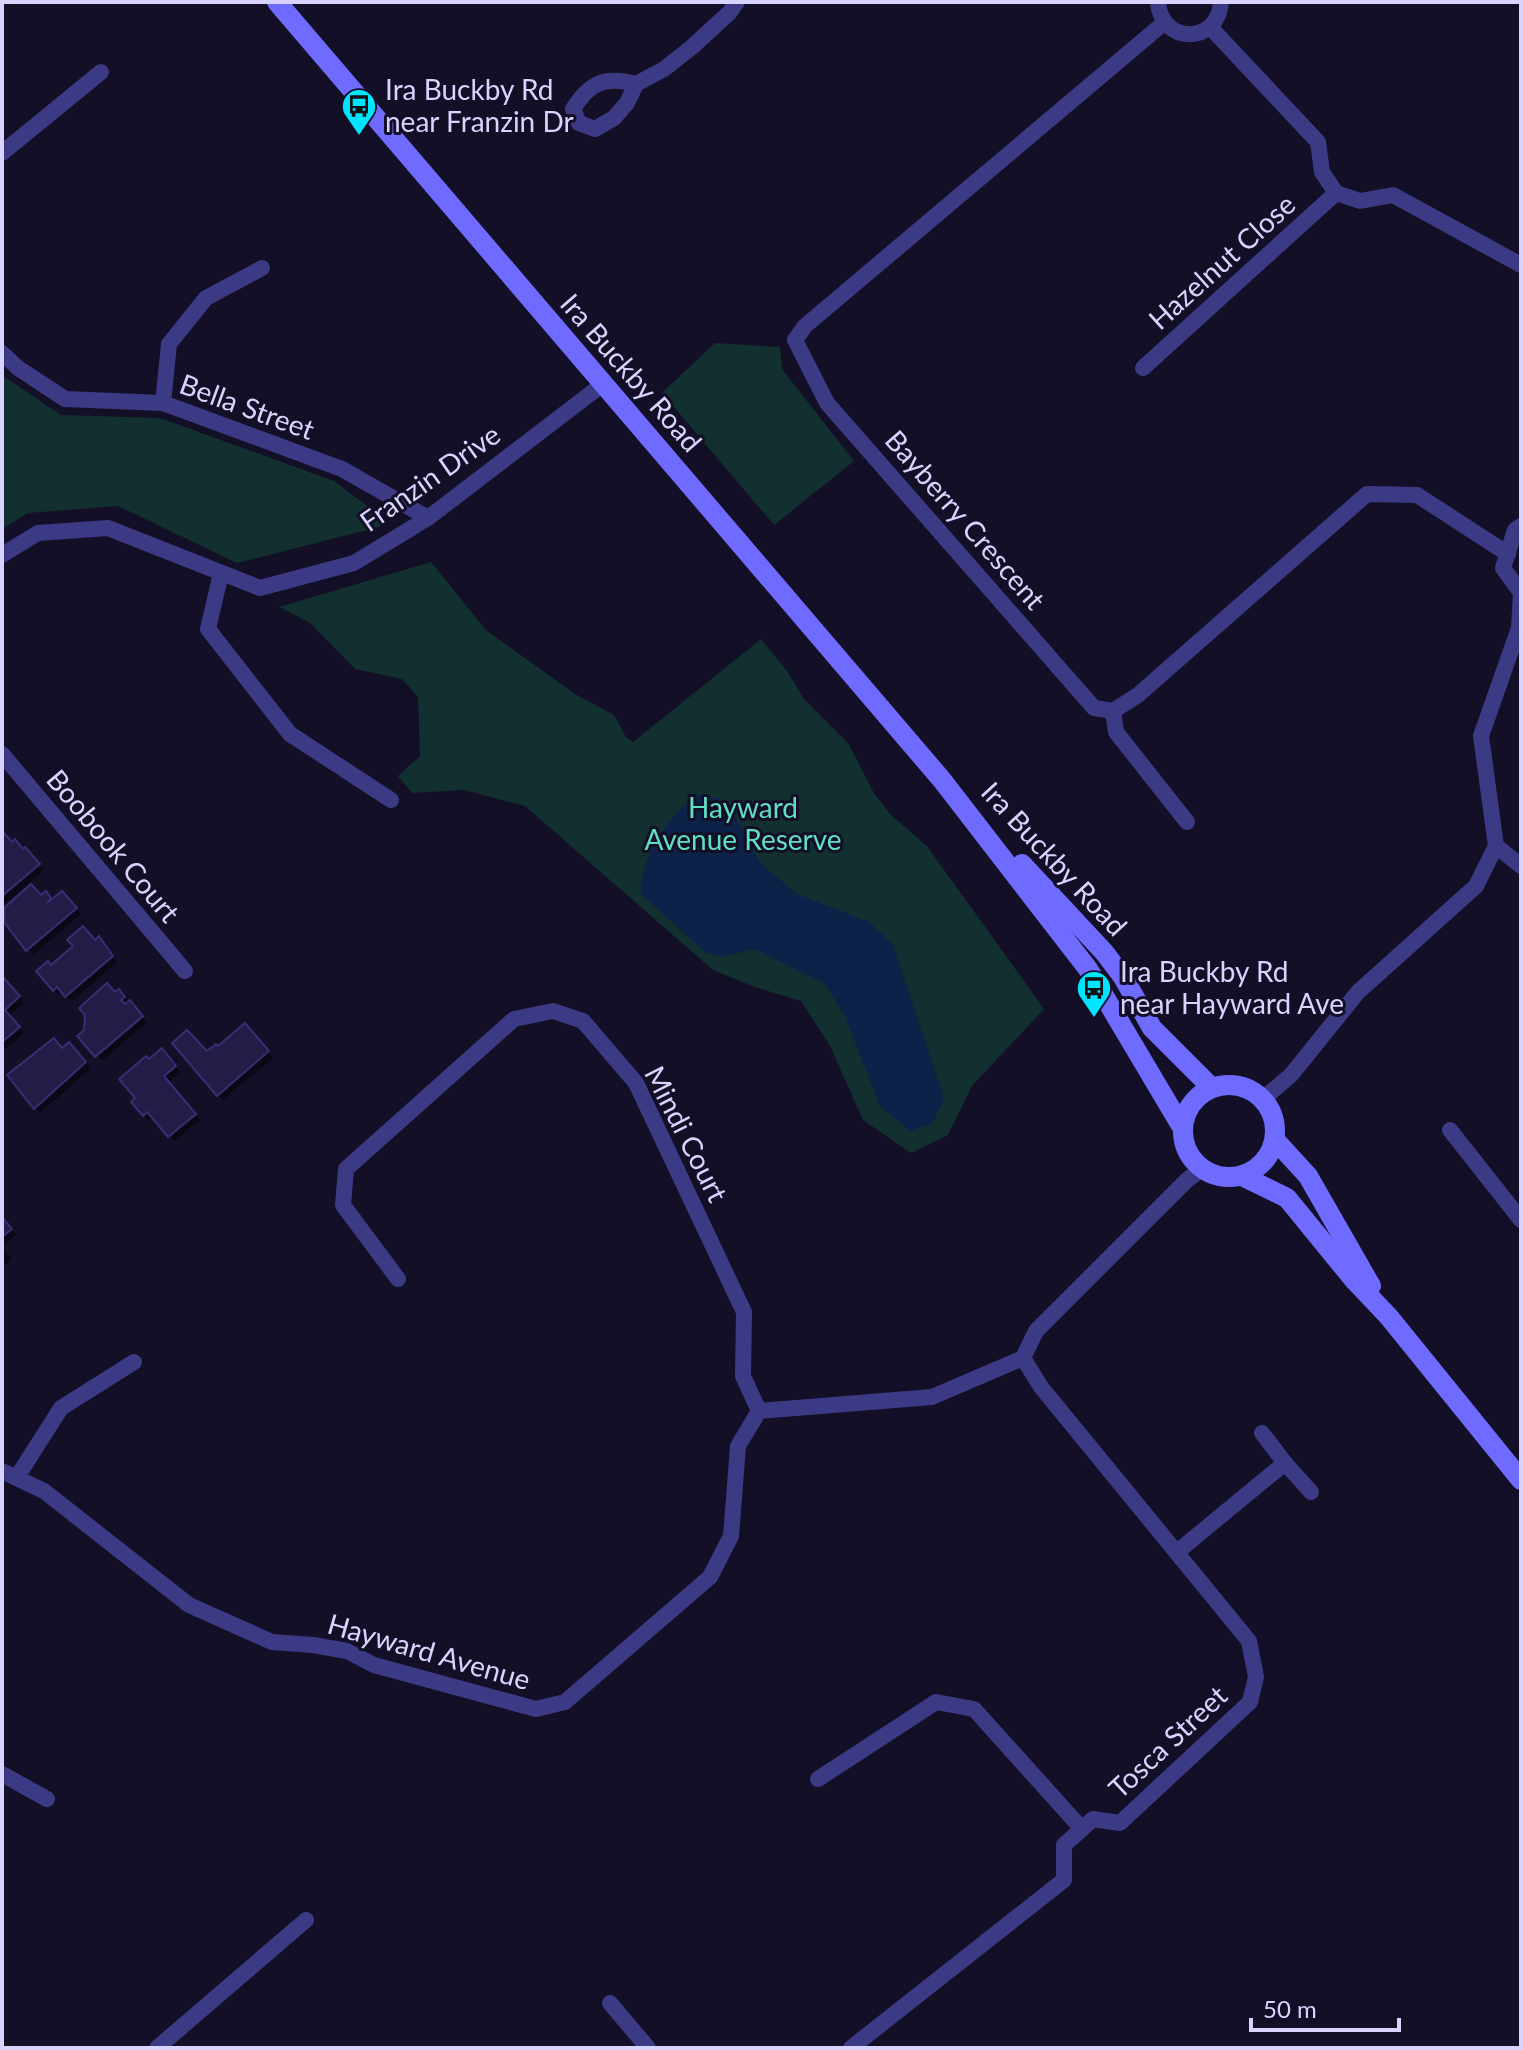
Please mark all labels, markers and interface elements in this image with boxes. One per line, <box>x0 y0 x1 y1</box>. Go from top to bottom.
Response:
place label: Ira Buckby Rd near Franzin Dr <box>385 72 574 138</box>
bus stop icon: Ira Buckby Rd near Franzin Dr <box>340 87 378 137</box>
street label: Hazelnut Close <box>1141 187 1302 336</box>
street label: Ira Buckby Road <box>554 286 710 458</box>
street label: Bella Street <box>175 366 319 446</box>
street label: Franzin Drive <box>353 416 506 538</box>
street label: Bayberry Crescent <box>879 423 1053 616</box>
street label: Boobook Court <box>40 762 187 929</box>
street label: Ira Buckby Road <box>975 774 1135 942</box>
park label: Hayward Avenue Reserve <box>644 790 842 856</box>
place label: Ira Buckby Rd near Hayward Ave <box>1120 954 1344 1020</box>
bus stop icon: Ira Buckby Rd near Hayward Ave <box>1075 969 1113 1019</box>
street label: Mindi Court <box>638 1060 736 1207</box>
street label: Hayward Avenue <box>324 1606 534 1696</box>
street label: Tosca Street <box>1101 1678 1234 1805</box>
scale bar <box>1251 1982 1399 2032</box>
text: 50 m <box>1263 1994 1317 2023</box>

